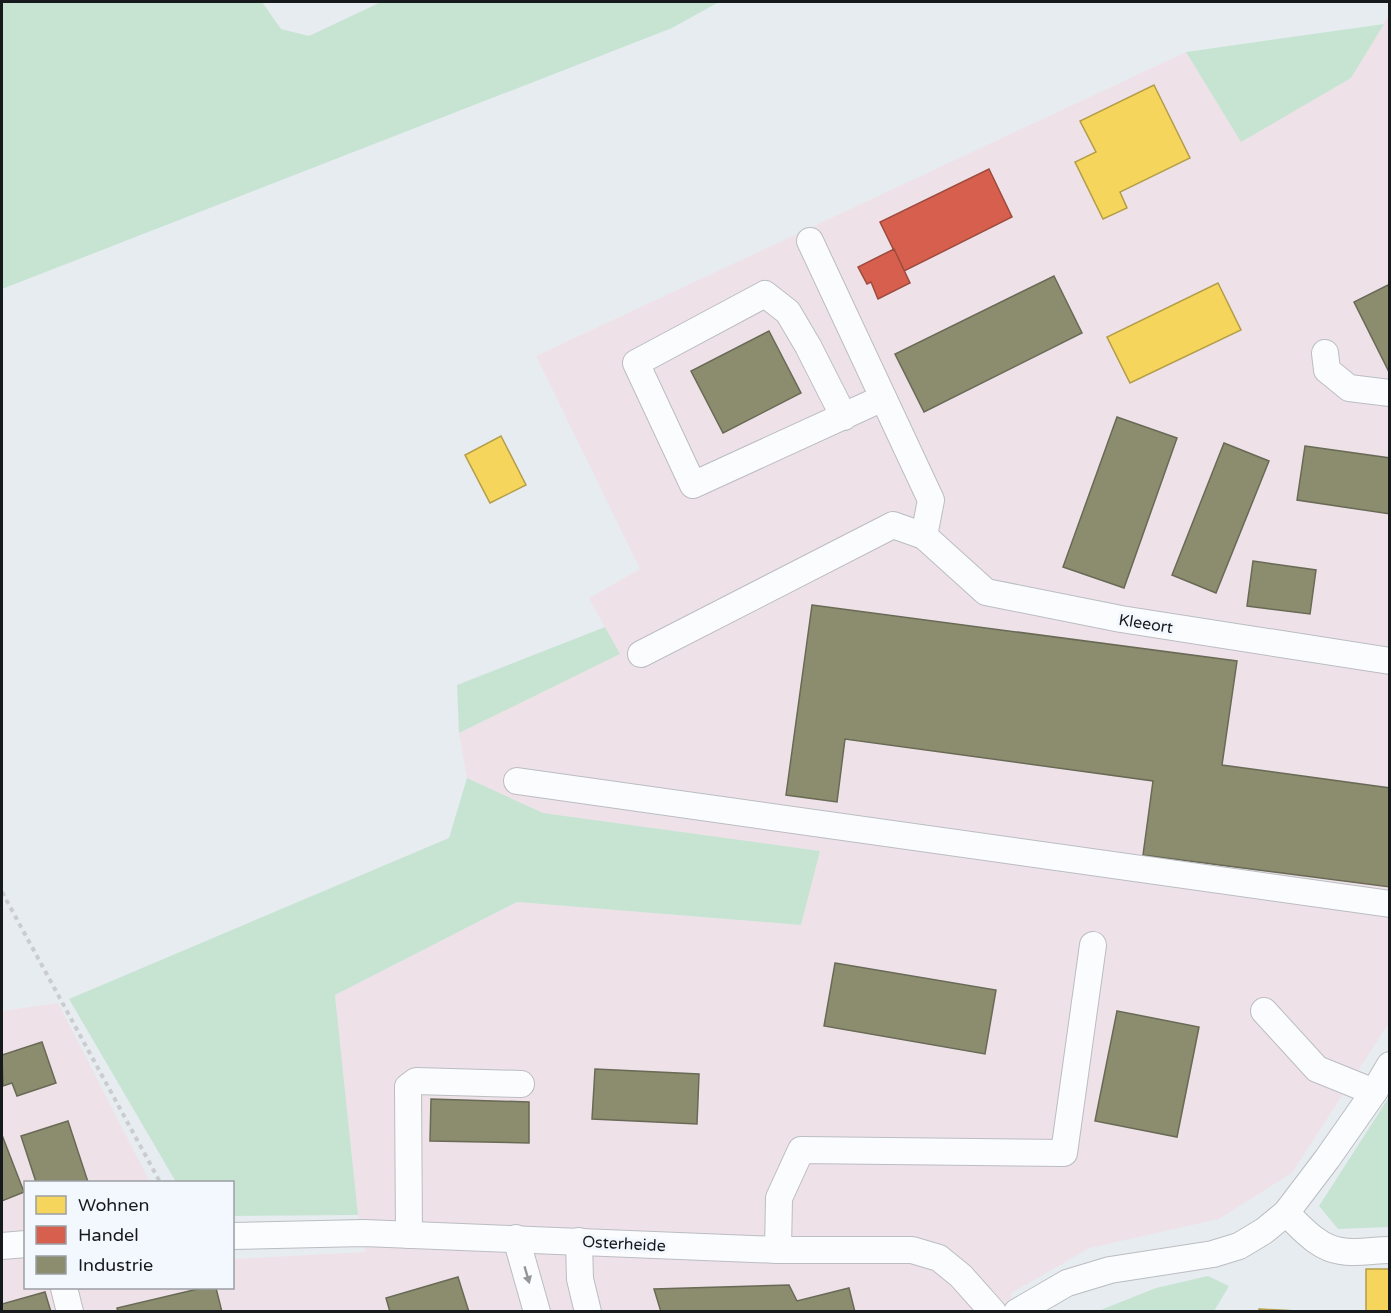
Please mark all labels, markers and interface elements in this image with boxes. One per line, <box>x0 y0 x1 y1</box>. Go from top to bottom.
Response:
street label: Kleeort <box>1117 610 1174 638</box>
legend <box>24 1181 234 1289</box>
text: Wohnen <box>78 1194 149 1216</box>
text: Handel <box>78 1224 139 1246</box>
street label: Osterheide <box>582 1232 666 1256</box>
text: Industrie <box>78 1254 153 1276</box>
one-way arrow <box>522 1266 532 1284</box>

